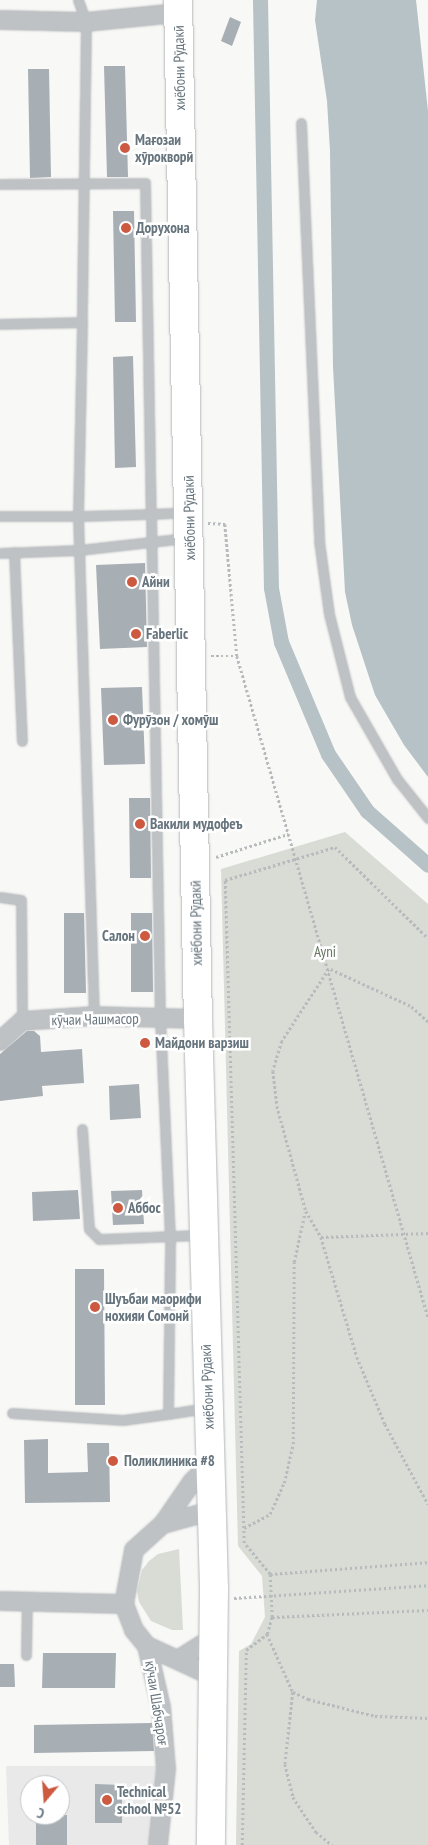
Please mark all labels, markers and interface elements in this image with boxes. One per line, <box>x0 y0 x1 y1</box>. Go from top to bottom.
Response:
street label: хиёбони Рӯдакӣ <box>169 25 189 111</box>
place label: Мағозаи хӯрокворӣ <box>135 130 193 165</box>
marker: Мағозаи хӯрокворӣ <box>119 142 131 154</box>
place label: Дорухона <box>136 219 190 237</box>
marker: Дорухона <box>120 222 132 234</box>
street label: хиёбони Рӯдакӣ <box>179 475 199 561</box>
place label: Айни <box>142 573 170 591</box>
marker: Айни <box>126 576 138 588</box>
place label: Faberlic <box>146 625 188 643</box>
marker: Faberlic <box>130 628 142 640</box>
place label: Фурӯзон / хомӯш <box>123 711 218 729</box>
marker: Фурӯзон / хомӯш <box>107 714 119 726</box>
place label: Вакили мудофеъ <box>150 815 243 833</box>
marker: Вакили мудофеъ <box>134 818 146 830</box>
street label: хиёбони Рӯдакӣ <box>186 880 206 966</box>
place label: Салон <box>102 927 135 945</box>
marker: Салон <box>139 930 151 942</box>
park label: Ayni <box>314 943 336 961</box>
street label: кӯчаи Чашмасор <box>51 1009 139 1029</box>
place label: Майдони варзиш <box>155 1034 249 1052</box>
marker: Майдони варзиш <box>139 1037 151 1049</box>
place label: Аббос <box>128 1199 161 1217</box>
marker: Аббос <box>112 1202 124 1214</box>
place label: Шуъбаи маорифи нохияи Сомонй <box>105 1289 202 1324</box>
marker: Шуъбаи маорифи нохияи Сомонй <box>89 1301 101 1313</box>
street label: хиёбони Рӯдакӣ <box>197 1344 217 1430</box>
place label: Поликлиника #8 <box>124 1452 215 1470</box>
marker: Поликлиника #8 <box>106 1454 120 1468</box>
street label: кӯчаи Шабчароғ <box>141 1659 173 1747</box>
north arrow <box>20 1775 70 1825</box>
place label: Technical school №52 <box>117 1782 181 1817</box>
marker: Technical school №52 <box>101 1794 113 1806</box>
text: С <box>35 1804 47 1823</box>

